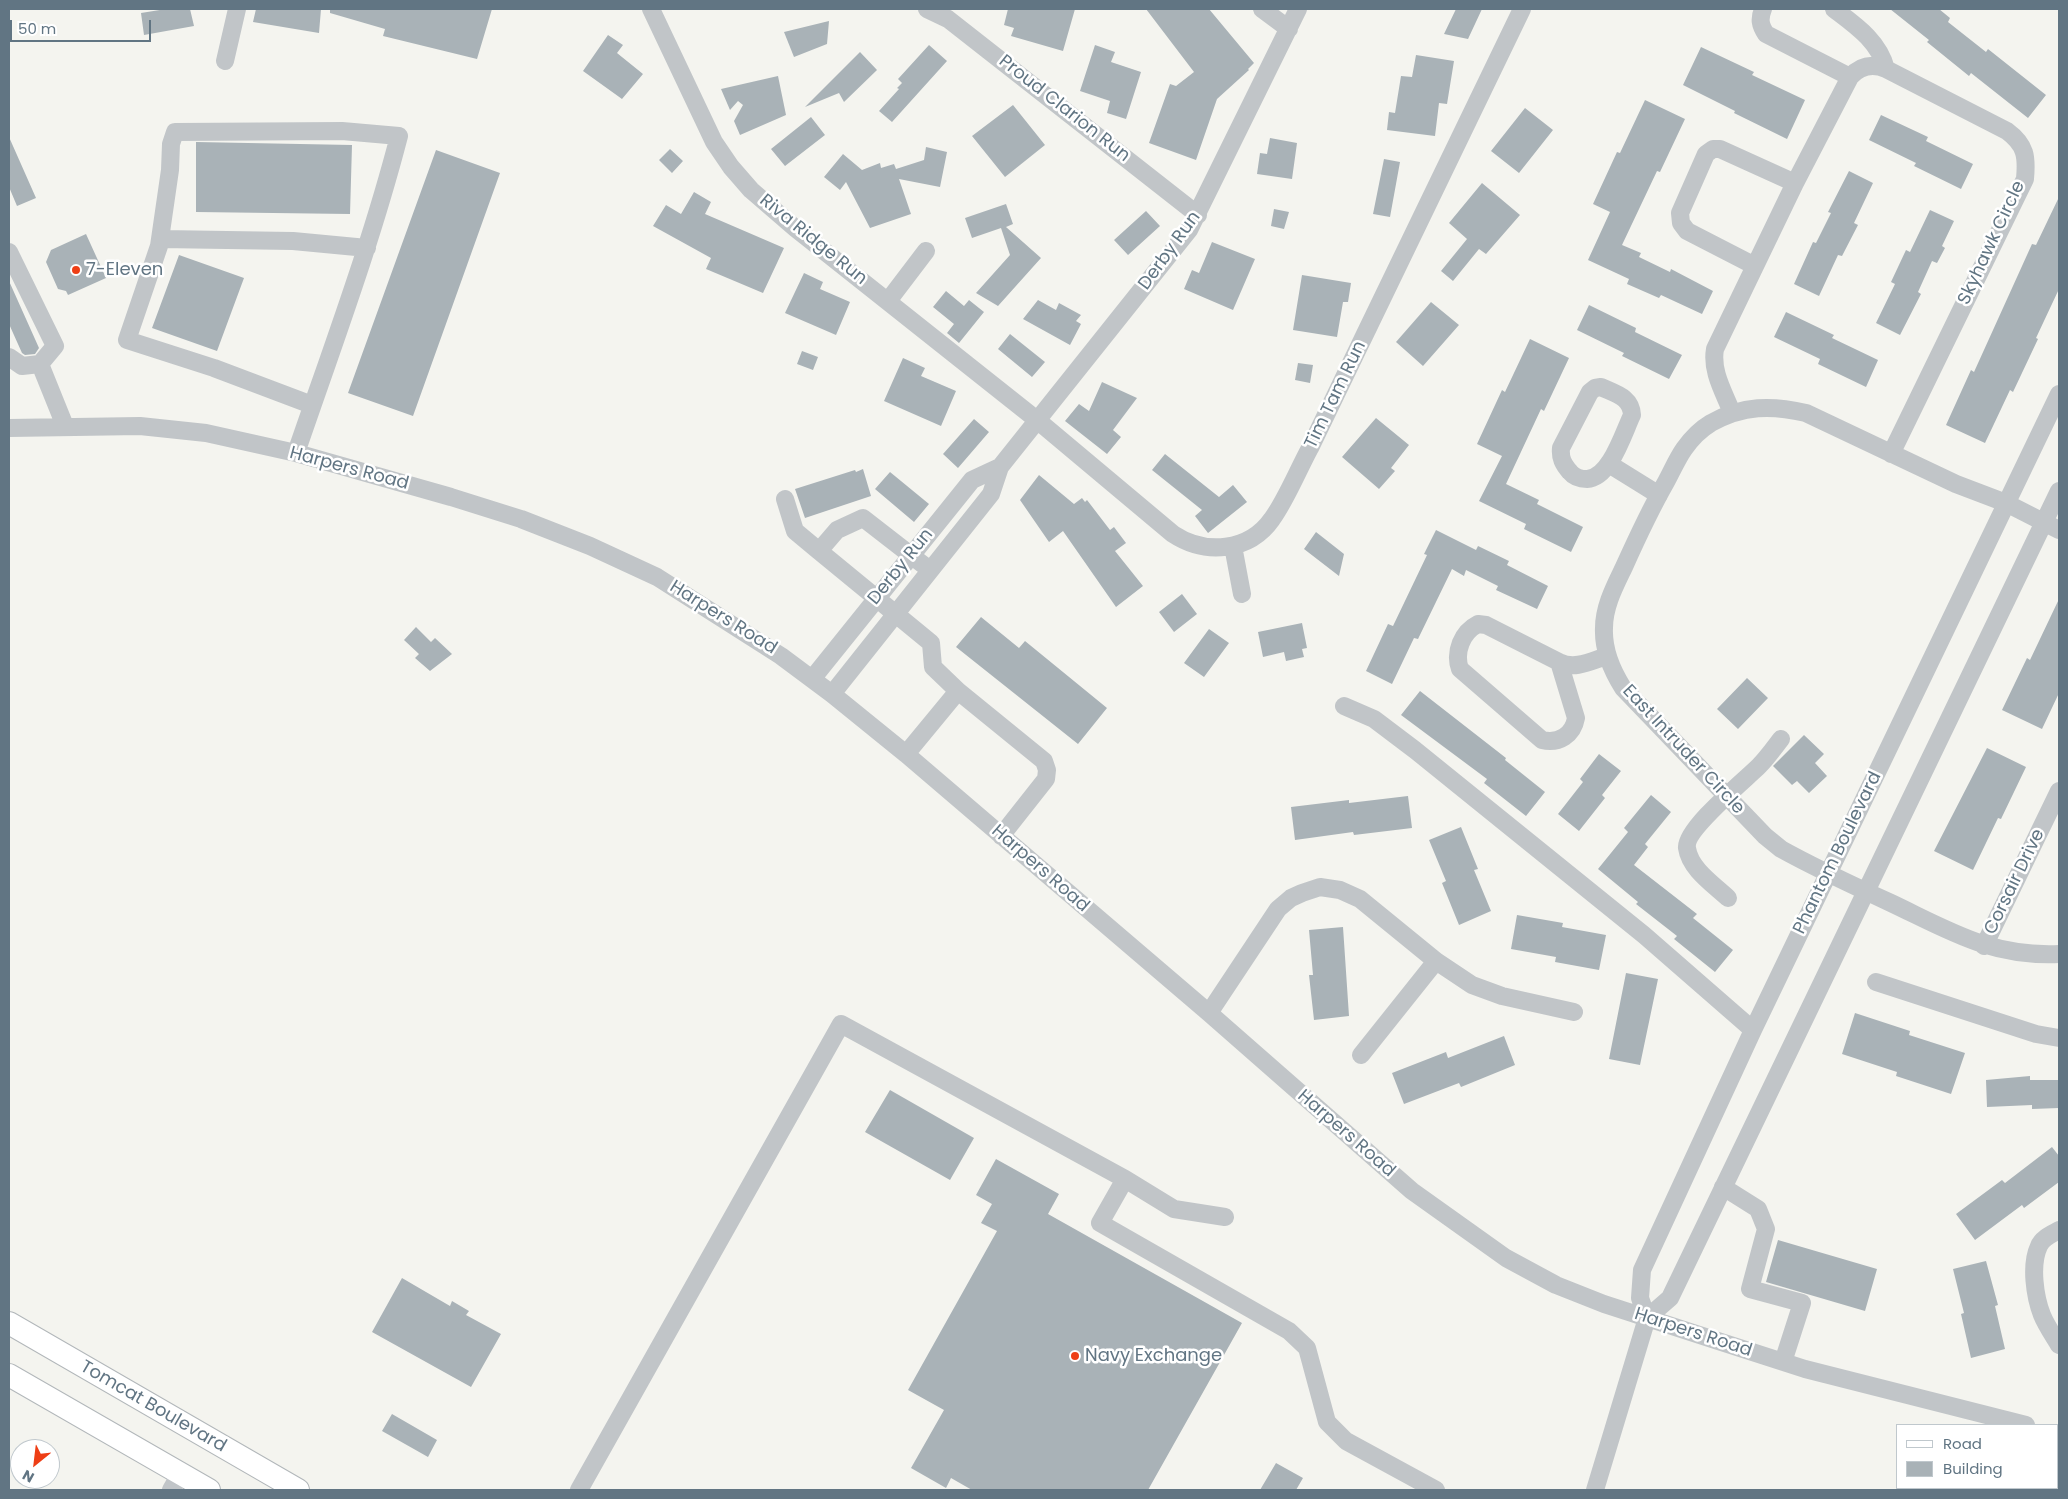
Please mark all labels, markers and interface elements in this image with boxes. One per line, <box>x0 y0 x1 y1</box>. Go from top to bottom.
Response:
scale bar <box>12 10 154 42</box>
text: 50 m <box>18 18 56 39</box>
street label: Proud Clarion Run <box>994 51 1134 167</box>
street label: Skyhawk Circle <box>1954 178 2030 308</box>
street label: Riva Ridge Run <box>755 190 871 290</box>
street label: Derby Run <box>1134 208 1206 294</box>
place label: 7-Eleven <box>86 259 163 281</box>
marker: 7-Eleven <box>70 264 82 276</box>
street label: Tim Tam Run <box>1301 338 1371 452</box>
street label: Harpers Road <box>287 443 411 495</box>
street label: Derby Run <box>864 525 938 609</box>
street label: Harpers Road <box>665 576 781 660</box>
street label: East Intruder Circle <box>1617 681 1749 819</box>
street label: Phantom Boulevard <box>1789 768 1887 938</box>
street label: Harpers Road <box>987 821 1093 917</box>
street label: Corsair Drive <box>1980 826 2050 938</box>
street label: Harpers Road <box>1293 1086 1399 1182</box>
street label: Harpers Road <box>1631 1304 1755 1362</box>
place label: Navy Exchange <box>1085 1345 1222 1367</box>
marker: Navy Exchange <box>1069 1350 1081 1362</box>
street label: Tomcat Boulevard <box>76 1356 230 1458</box>
legend <box>1896 1424 2058 1489</box>
text: Road <box>1943 1433 1982 1454</box>
north arrow <box>10 1439 60 1489</box>
text: Building <box>1943 1458 2003 1479</box>
text: N <box>19 1465 38 1488</box>

